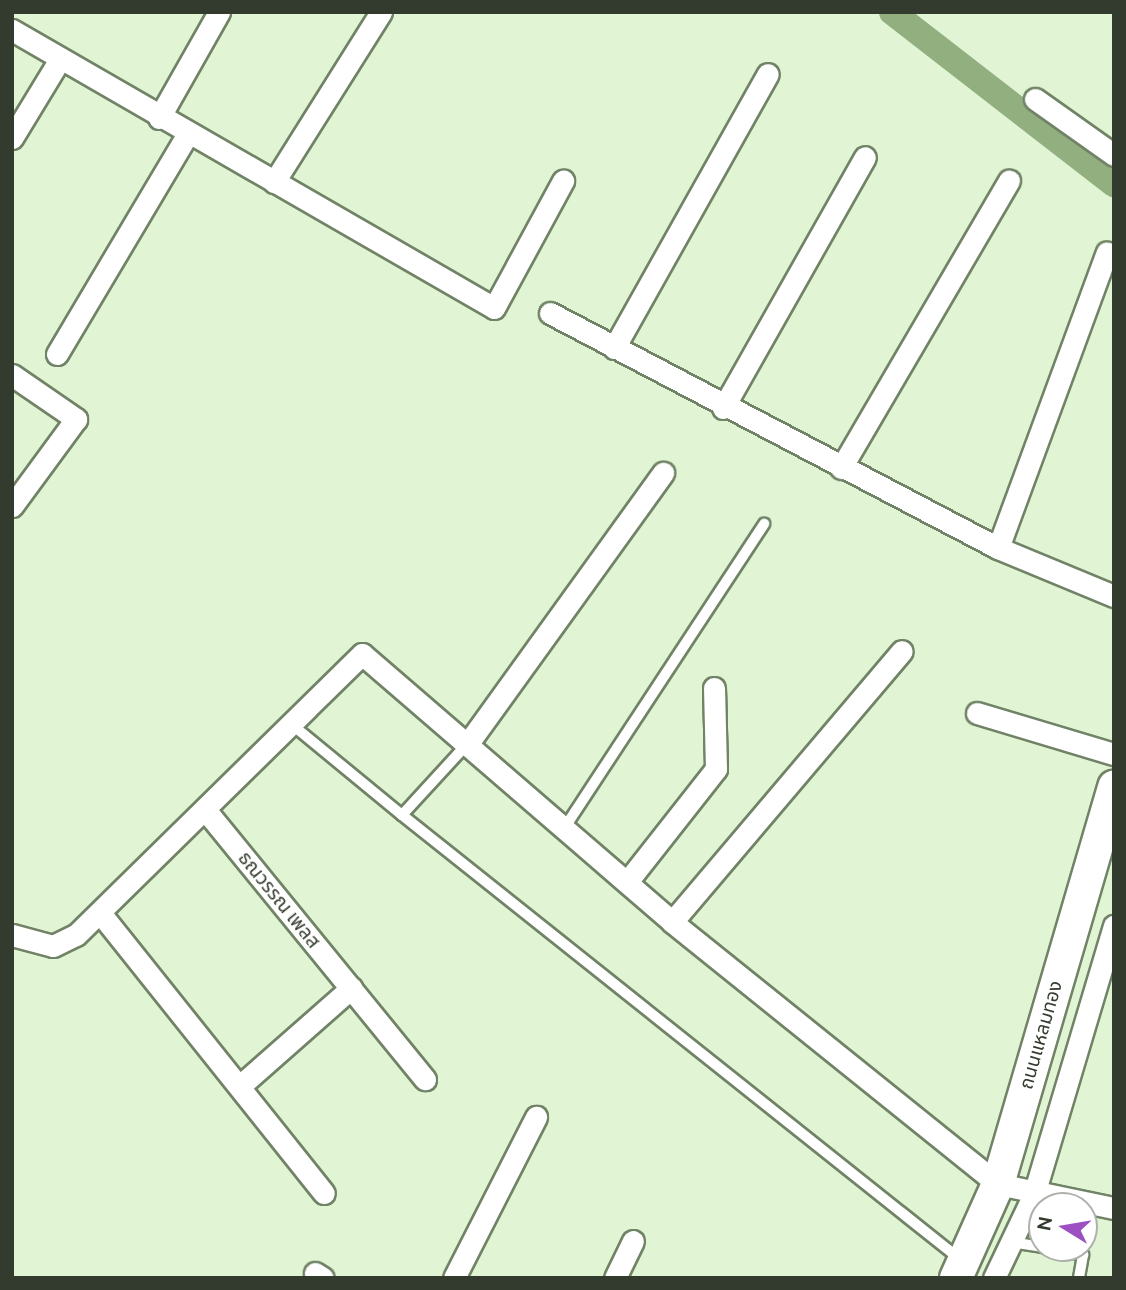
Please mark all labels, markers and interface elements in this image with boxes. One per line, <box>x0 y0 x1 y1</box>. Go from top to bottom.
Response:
street label: ธณวรรณ เพลส <box>233 847 325 953</box>
street label: ถนนแหลมทอง <box>1015 978 1067 1092</box>
north arrow <box>1028 1192 1098 1262</box>
text: N <box>1032 1214 1057 1232</box>

